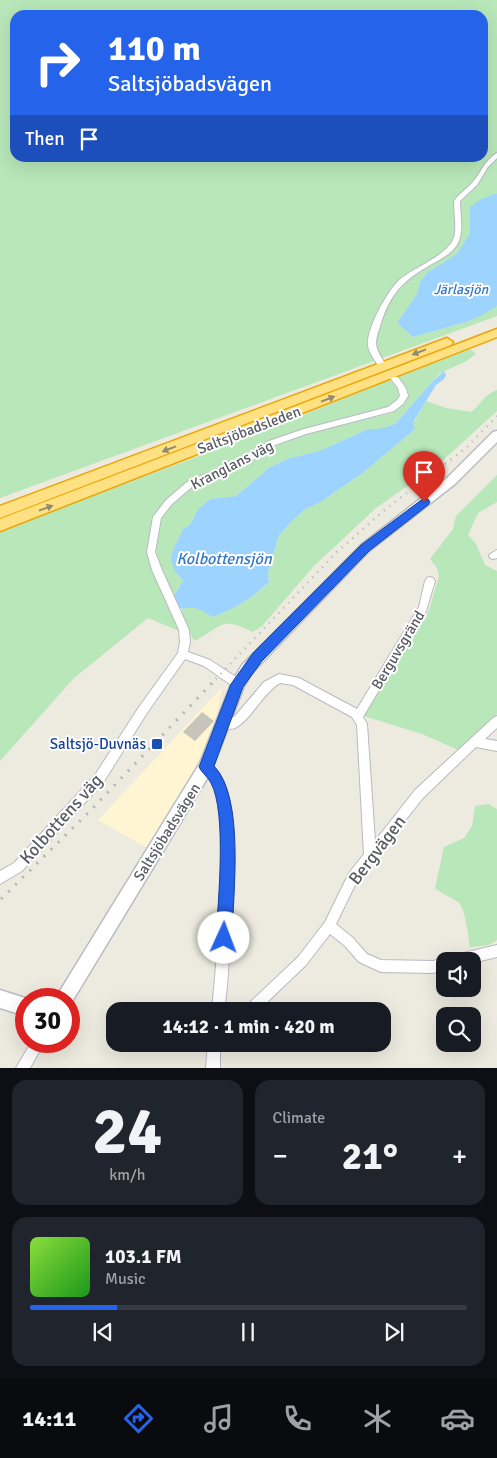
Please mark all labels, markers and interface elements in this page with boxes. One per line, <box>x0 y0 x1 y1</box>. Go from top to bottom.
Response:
text: 110 m <box>108 27 201 70</box>
icon: right <box>25 30 90 95</box>
text: Saltsjöbadsvägen <box>108 70 272 97</box>
icon: arrive <box>75 125 103 153</box>
text: Then <box>25 127 65 151</box>
water label: Järlasjön <box>434 281 489 298</box>
one-way arrow <box>411 348 426 356</box>
one-way arrow <box>321 395 336 403</box>
street label: Saltsjöbadsleden <box>195 402 303 458</box>
street label: Kranglans väg <box>188 436 276 494</box>
one-way arrow <box>162 445 176 453</box>
pin <box>403 451 445 502</box>
icon: arrive <box>410 458 438 486</box>
one-way arrow <box>39 504 54 512</box>
water label: Kolbottensjön <box>176 549 273 569</box>
street label: Berguvsgränd <box>367 607 429 693</box>
place label: Saltsjö-Duvnäs <box>50 735 146 753</box>
marker: Saltsjö-Duvnäs <box>150 737 164 751</box>
street label: Kolbottens väg <box>15 769 107 869</box>
street label: Saltsjöbadsvägen <box>130 780 204 884</box>
street label: Bergvägen <box>344 811 410 889</box>
position arrow <box>197 911 249 963</box>
map controls <box>436 952 481 1052</box>
button: sound <box>436 952 481 997</box>
speed limit sign: 30 <box>15 988 80 1053</box>
button: search <box>436 1007 481 1052</box>
text: 14:12 · 1 min · 420 m <box>162 1015 335 1039</box>
text: 24 <box>92 1092 162 1172</box>
text: Climate <box>273 1108 325 1128</box>
text: 21° <box>342 1133 398 1180</box>
text: − <box>273 1139 288 1173</box>
text: + <box>452 1139 467 1173</box>
text: km/h <box>109 1165 145 1185</box>
text: 103.1 FM <box>105 1245 182 1269</box>
text: Music <box>105 1269 146 1289</box>
icon: previous <box>89 1318 117 1346</box>
icon: pause <box>234 1318 262 1346</box>
icon: next <box>380 1318 408 1346</box>
icon: directions <box>121 1401 156 1436</box>
icon: music <box>201 1401 236 1436</box>
icon: phone <box>280 1401 315 1436</box>
icon: climate <box>360 1401 395 1436</box>
icon: car <box>440 1401 475 1436</box>
text: 14:11 <box>22 1405 76 1432</box>

